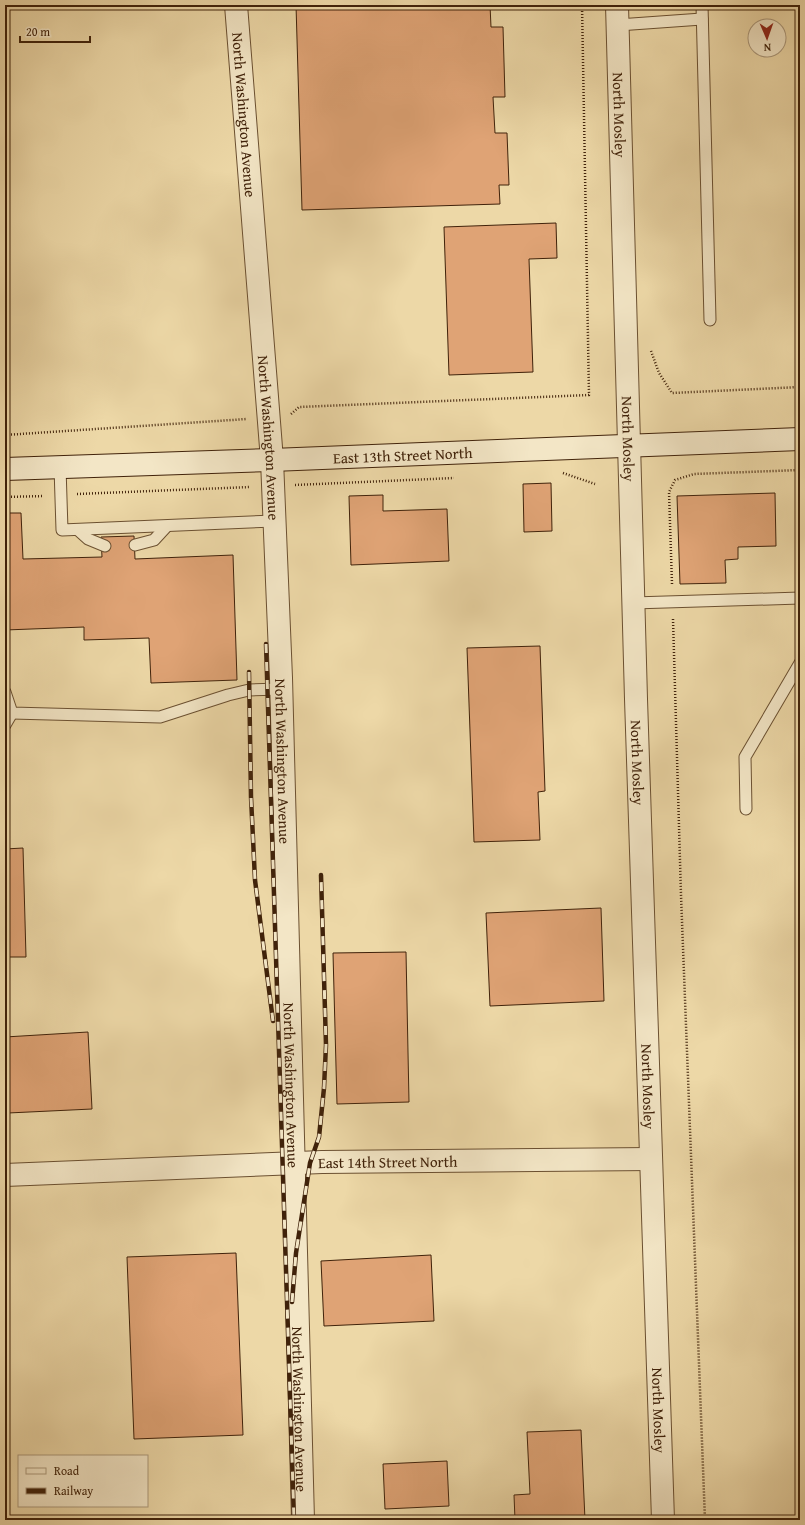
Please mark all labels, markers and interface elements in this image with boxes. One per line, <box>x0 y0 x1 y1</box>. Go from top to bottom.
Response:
scale bar <box>20 18 90 44</box>
north arrow <box>747 18 787 58</box>
text: 20 m <box>26 23 50 40</box>
street label: North Washington Avenue <box>228 31 262 198</box>
text: N <box>763 40 771 56</box>
street label: North Mosley <box>608 72 632 158</box>
street label: North Washington Avenue <box>253 354 285 521</box>
street label: North Mosley <box>617 396 641 482</box>
street label: East 13th Street North <box>333 442 473 468</box>
street label: North Washington Avenue <box>271 678 296 844</box>
street label: North Mosley <box>626 720 650 806</box>
street label: North Washington Avenue <box>279 1002 304 1168</box>
street label: North Mosley <box>637 1044 661 1130</box>
street label: East 14th Street North <box>318 1150 458 1173</box>
street label: North Washington Avenue <box>287 1326 313 1492</box>
street label: North Mosley <box>647 1367 671 1454</box>
legend <box>18 1455 148 1507</box>
text: Road <box>54 1462 80 1479</box>
text: Railway <box>54 1482 93 1499</box>

